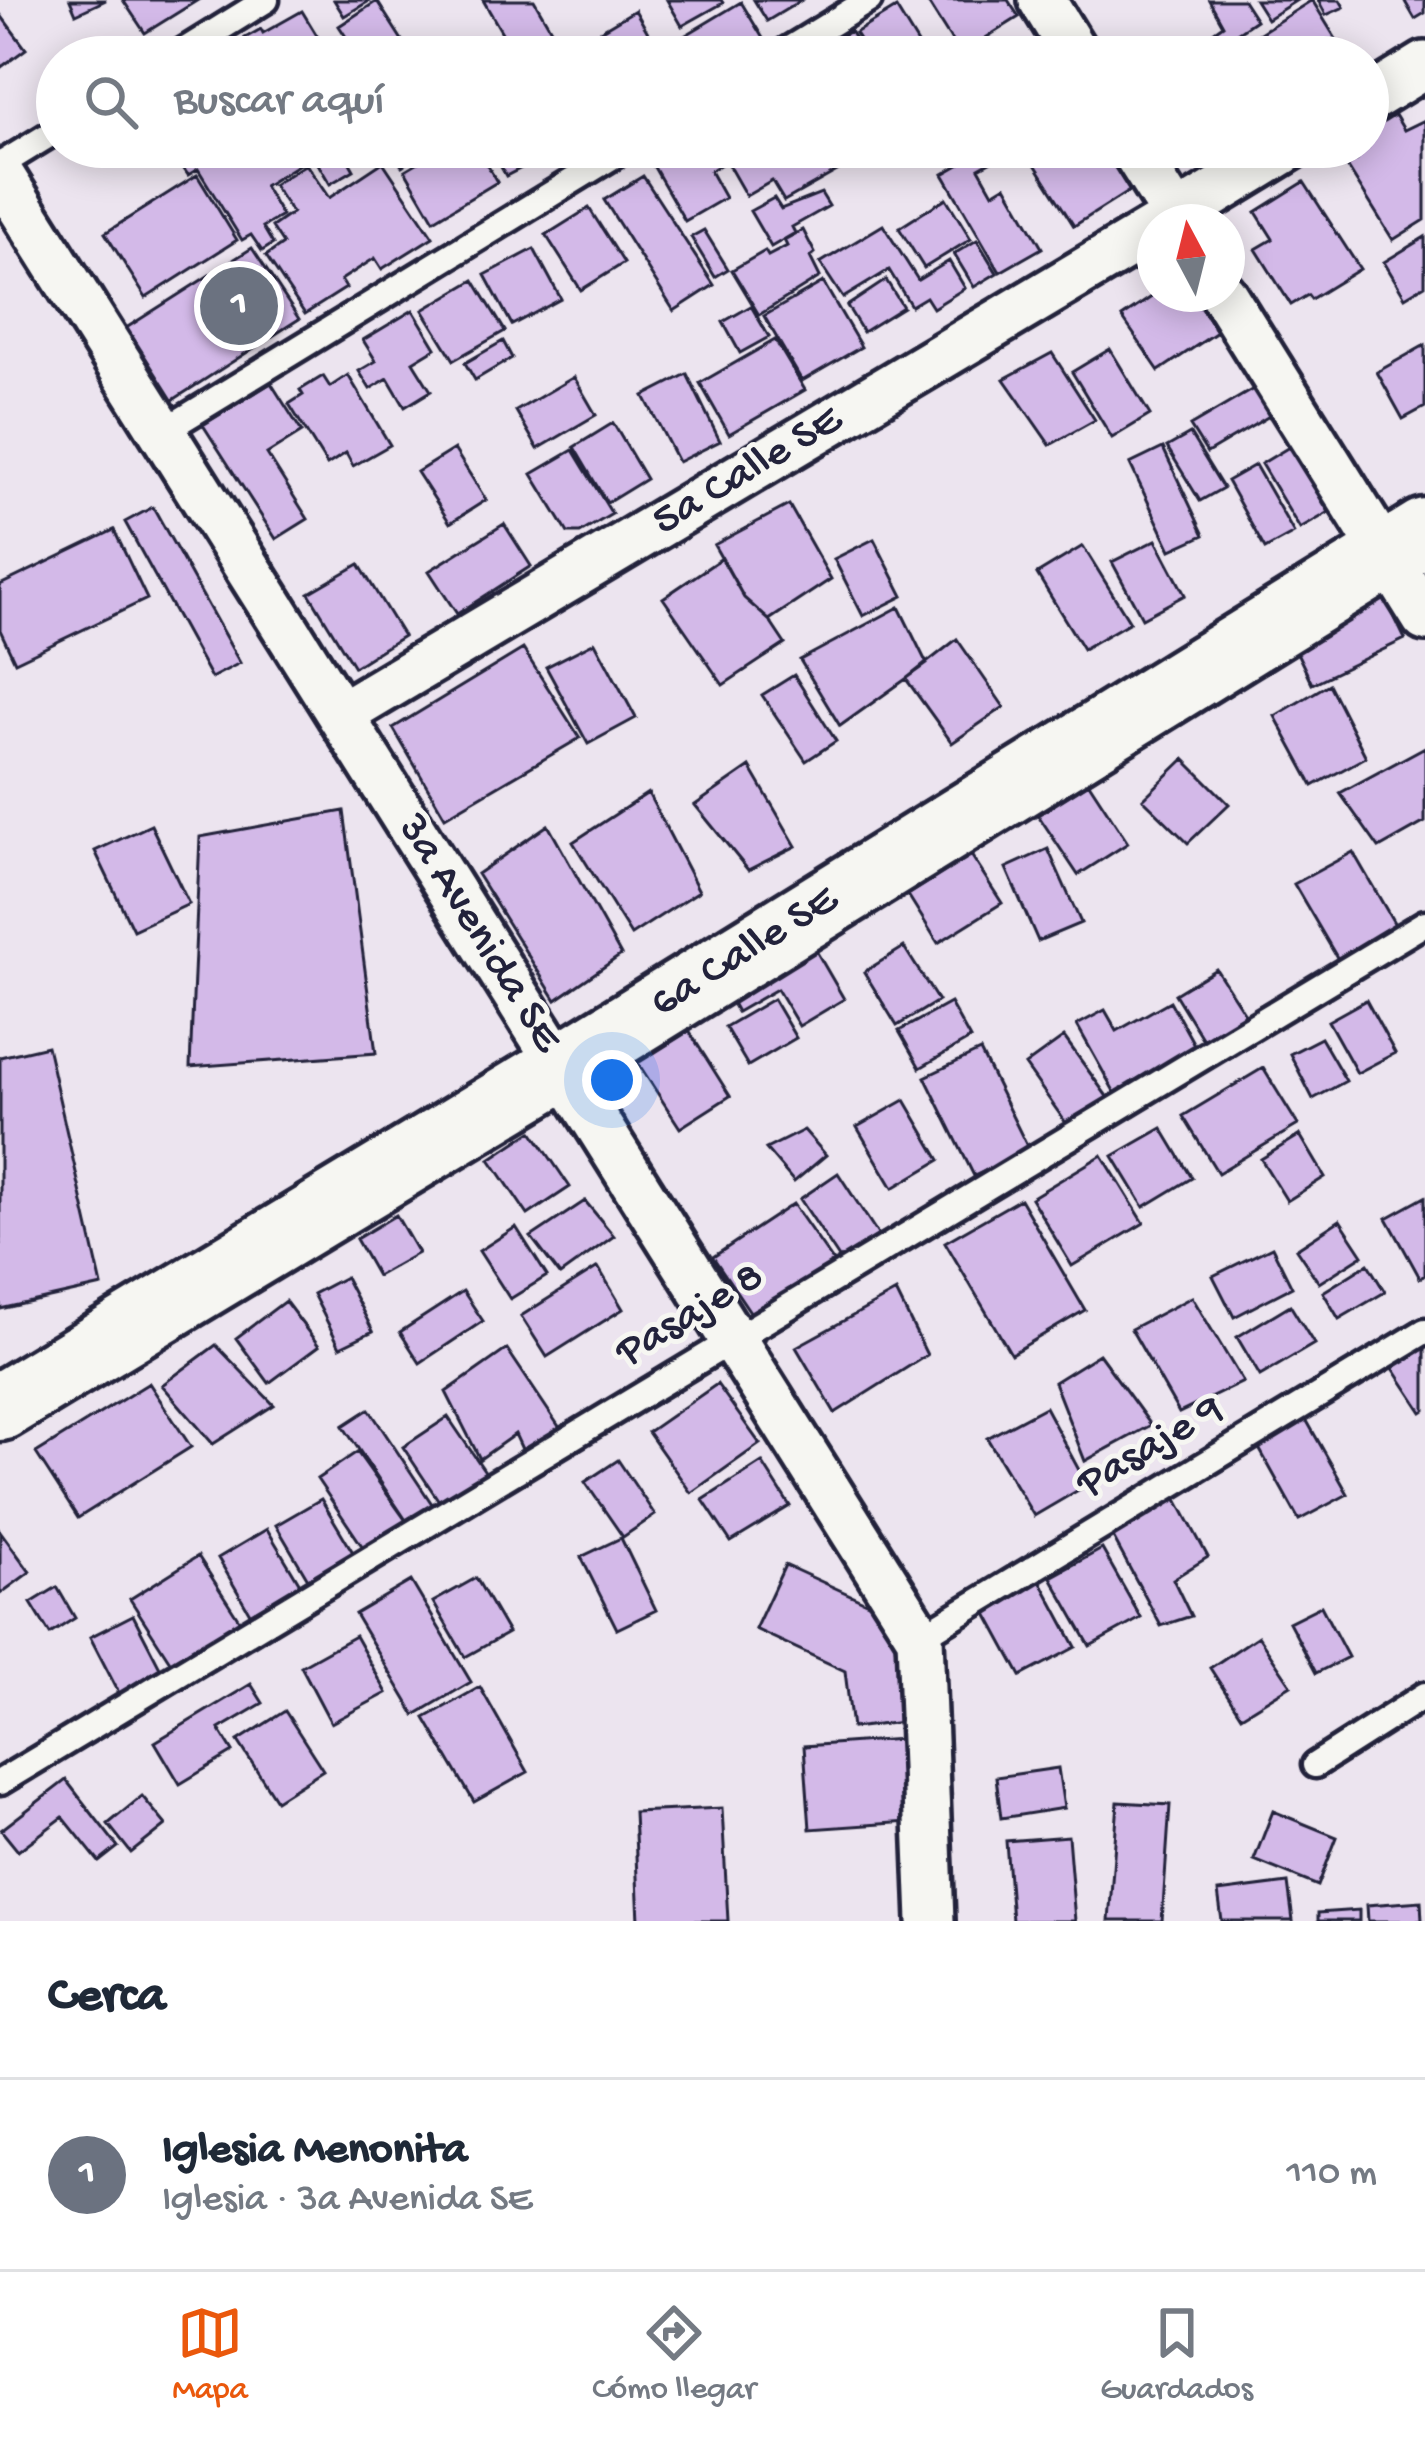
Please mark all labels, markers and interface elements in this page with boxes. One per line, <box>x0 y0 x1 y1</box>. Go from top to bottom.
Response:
search box <box>36 36 1389 168</box>
icon: search <box>78 69 144 135</box>
text: Buscar aquí <box>174 76 384 129</box>
north arrow <box>1137 204 1245 312</box>
pin: 1 <box>200 261 278 351</box>
street label: 5a Calle SE <box>644 394 854 549</box>
street label: 3a Avenida SE <box>383 804 573 1064</box>
street label: 6a Calle SE <box>642 874 850 1031</box>
your location <box>582 1050 642 1110</box>
street label: Pasaje 8 <box>606 1251 775 1382</box>
street label: Pasaje 9 <box>1067 1384 1234 1513</box>
text: Cerca <box>48 1969 166 2029</box>
text: Iglesia Menonita <box>162 2125 467 2178</box>
text: 1 <box>79 2152 95 2198</box>
text: 110 m <box>1286 2152 1377 2198</box>
text: Iglesia · 3a Avenida SE <box>162 2178 532 2224</box>
tab: Mapa <box>172 2300 248 2410</box>
tab: Cómo llegar <box>592 2300 756 2410</box>
tab: Guardados <box>1100 2300 1253 2410</box>

